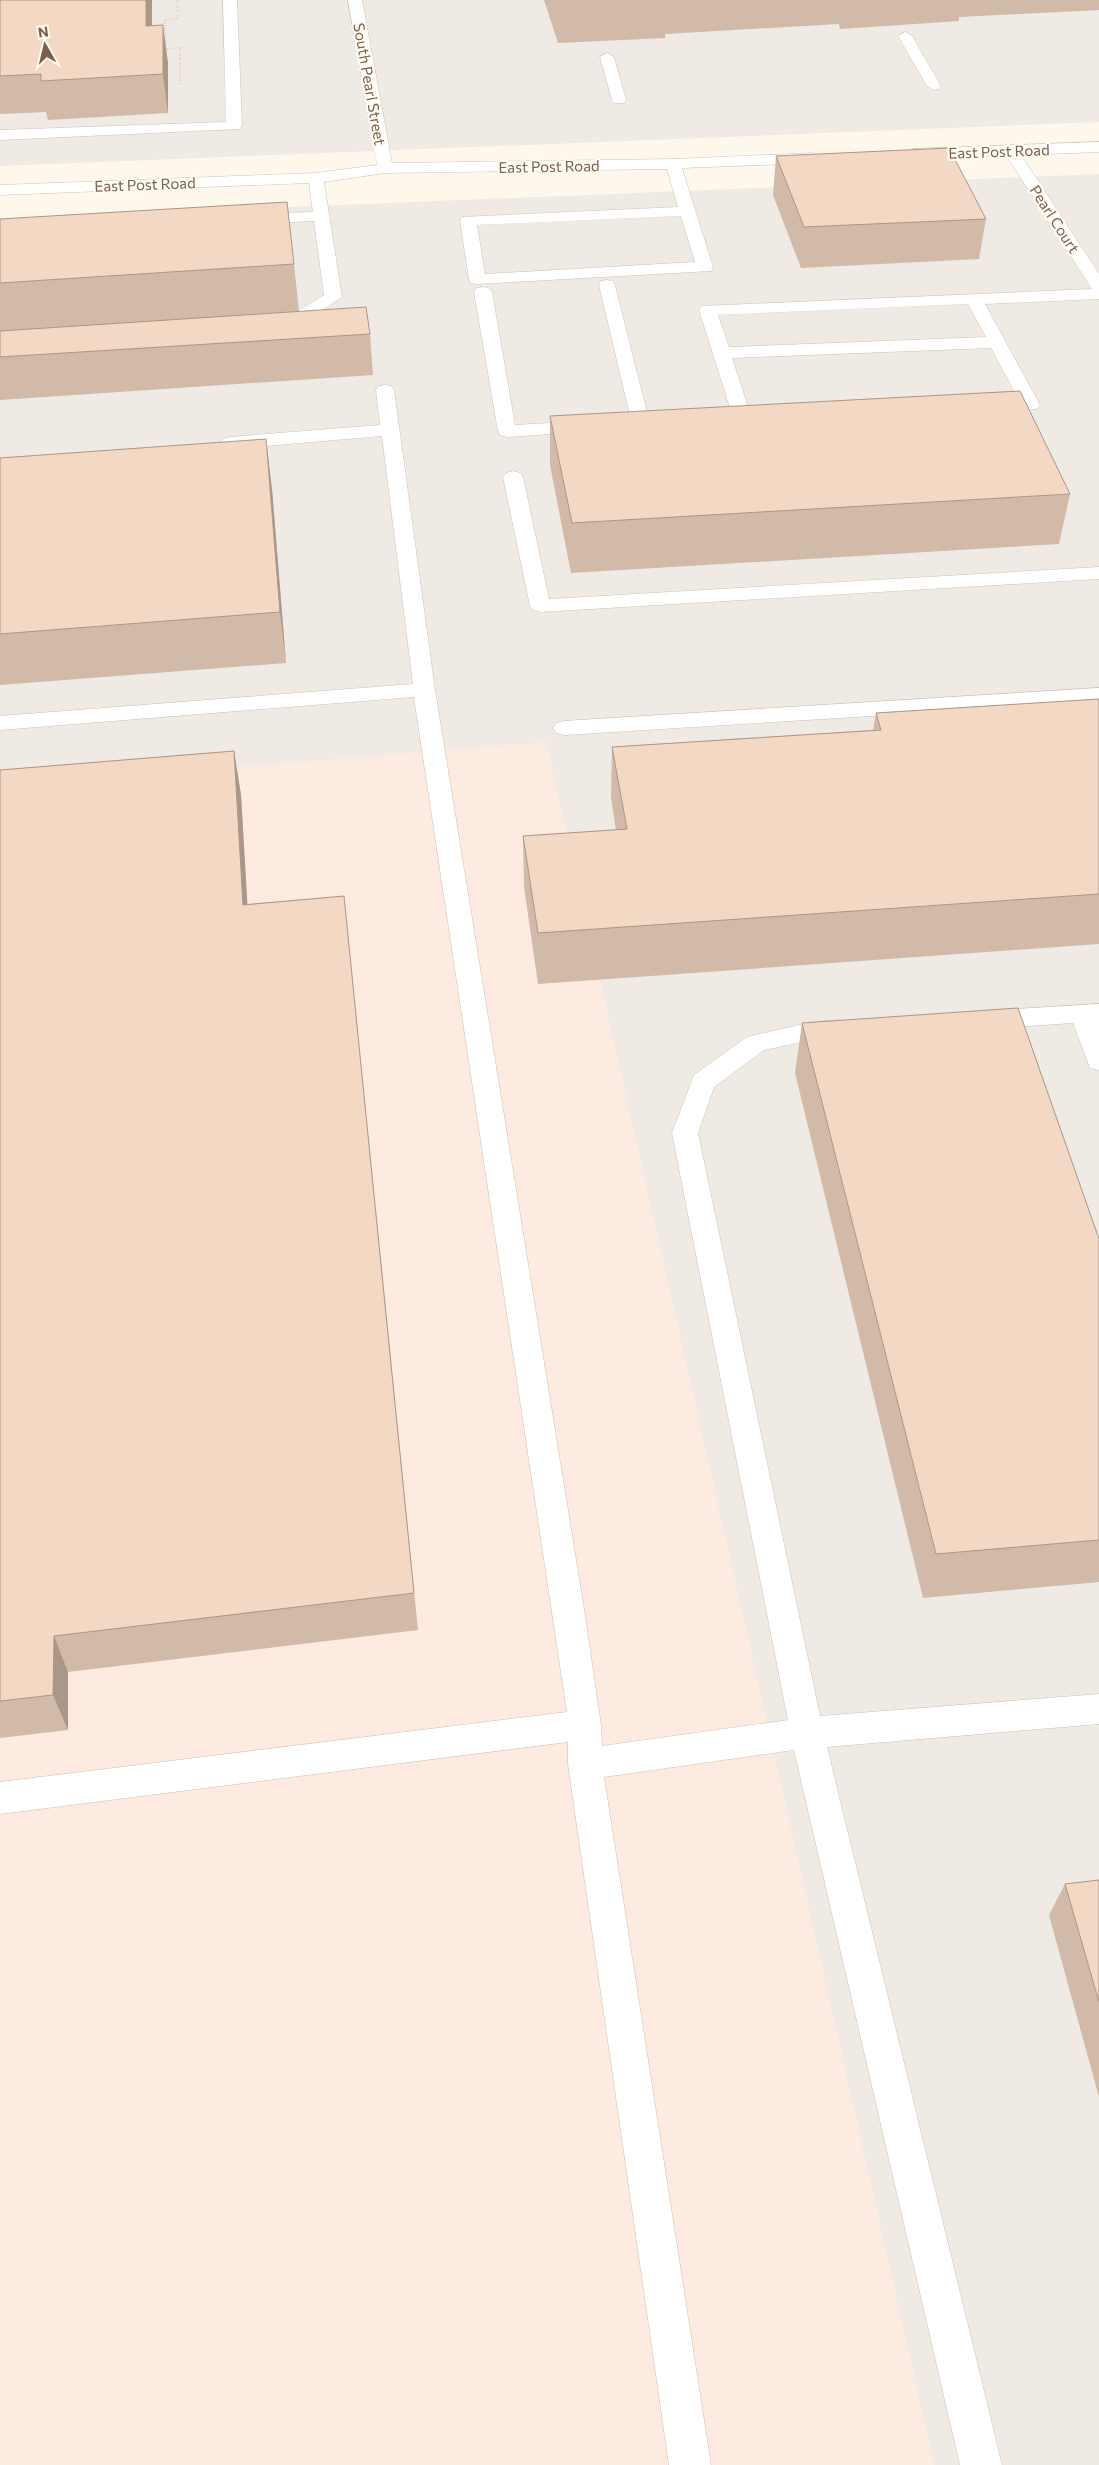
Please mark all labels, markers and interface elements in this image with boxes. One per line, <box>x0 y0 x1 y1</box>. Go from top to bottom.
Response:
north arrow <box>20 20 70 70</box>
text: N <box>37 22 50 41</box>
street label: South Pearl Street <box>350 22 390 146</box>
street label: East Post Road <box>948 140 1050 162</box>
street label: East Post Road <box>498 156 600 176</box>
street label: East Post Road <box>94 173 196 195</box>
street label: Pearl Court <box>1026 182 1084 256</box>

